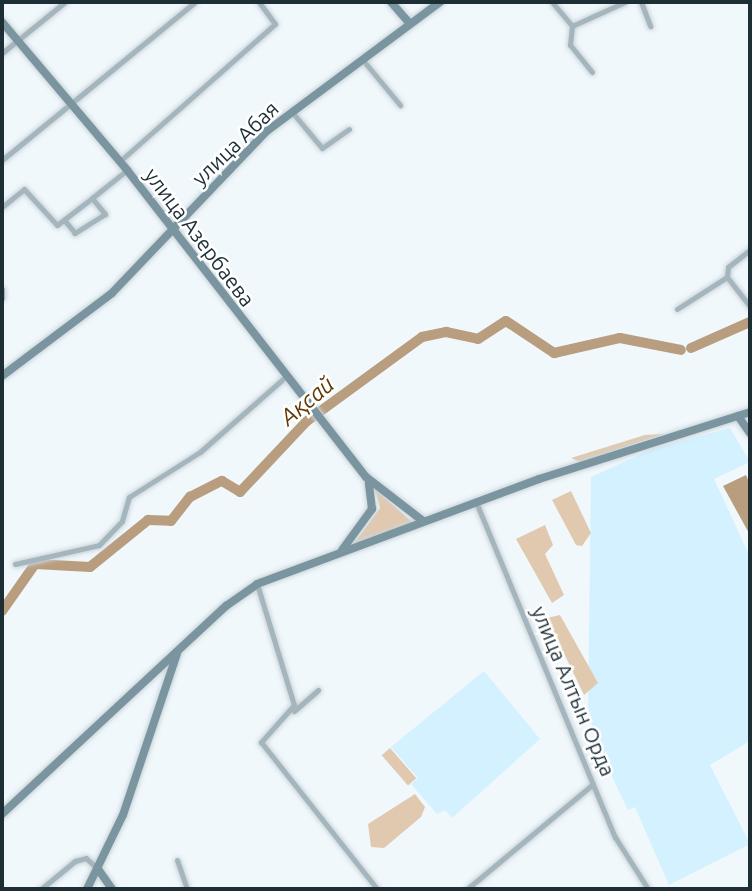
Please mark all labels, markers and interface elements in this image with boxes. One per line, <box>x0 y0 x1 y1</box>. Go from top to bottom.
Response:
street label: улица Абая <box>187 96 283 190</box>
street label: улица Азербаева <box>140 163 260 311</box>
water label: Ақсай <box>274 371 340 431</box>
street label: улица Алтын Орда <box>527 602 621 780</box>

